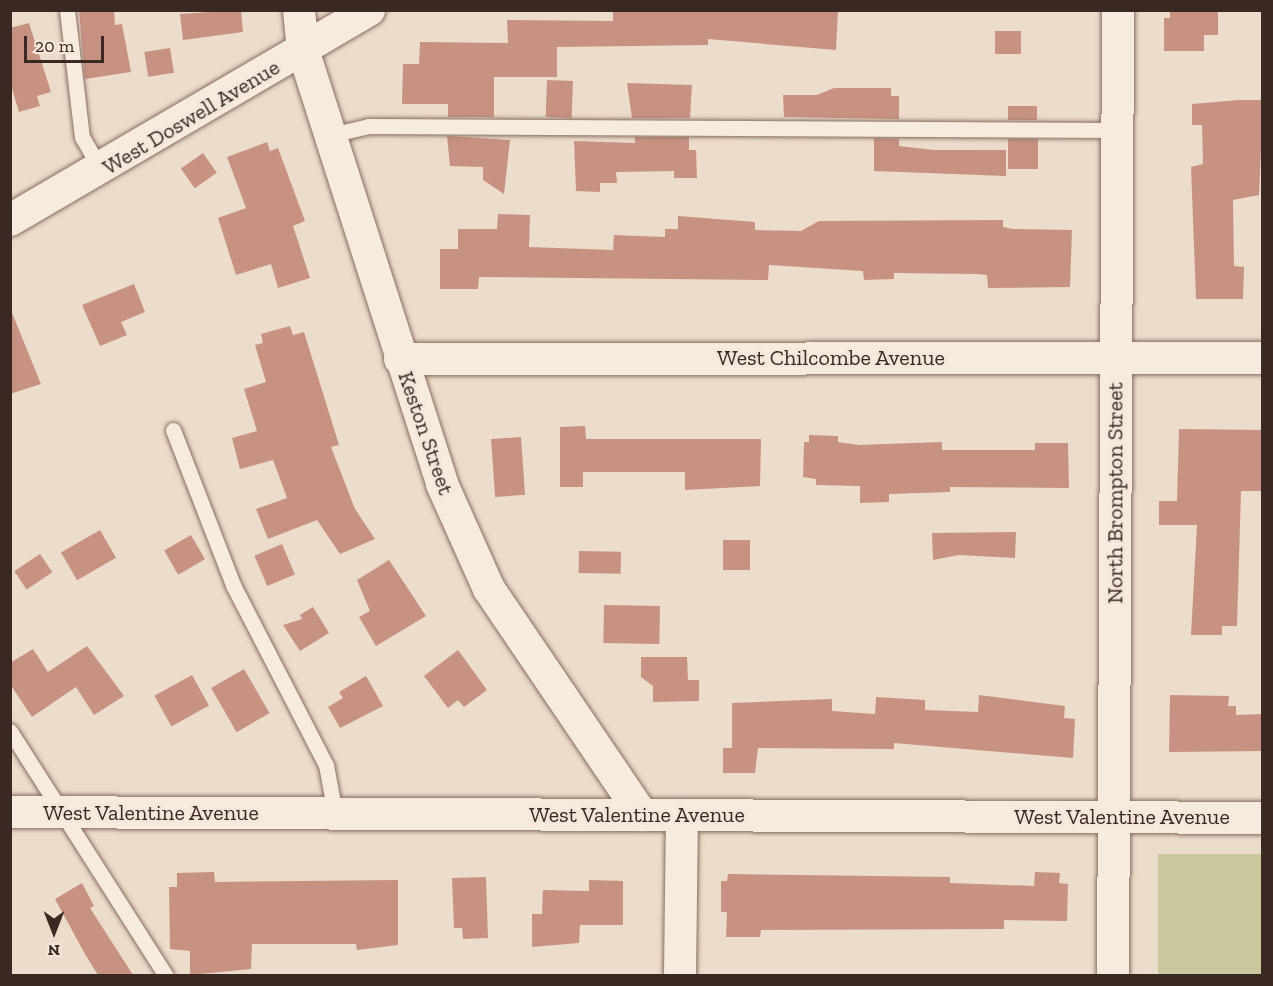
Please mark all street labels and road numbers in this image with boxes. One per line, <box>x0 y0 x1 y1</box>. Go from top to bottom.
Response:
street label: West Doswell Avenue <box>97 54 285 180</box>
street label: West Chilcombe Avenue <box>717 345 945 371</box>
street label: Keston Street <box>393 368 459 498</box>
street label: North Brompton Street <box>1102 382 1128 604</box>
street label: West Valentine Avenue <box>43 800 259 826</box>
street label: West Valentine Avenue <box>529 802 745 828</box>
street label: West Valentine Avenue <box>1014 804 1230 830</box>

